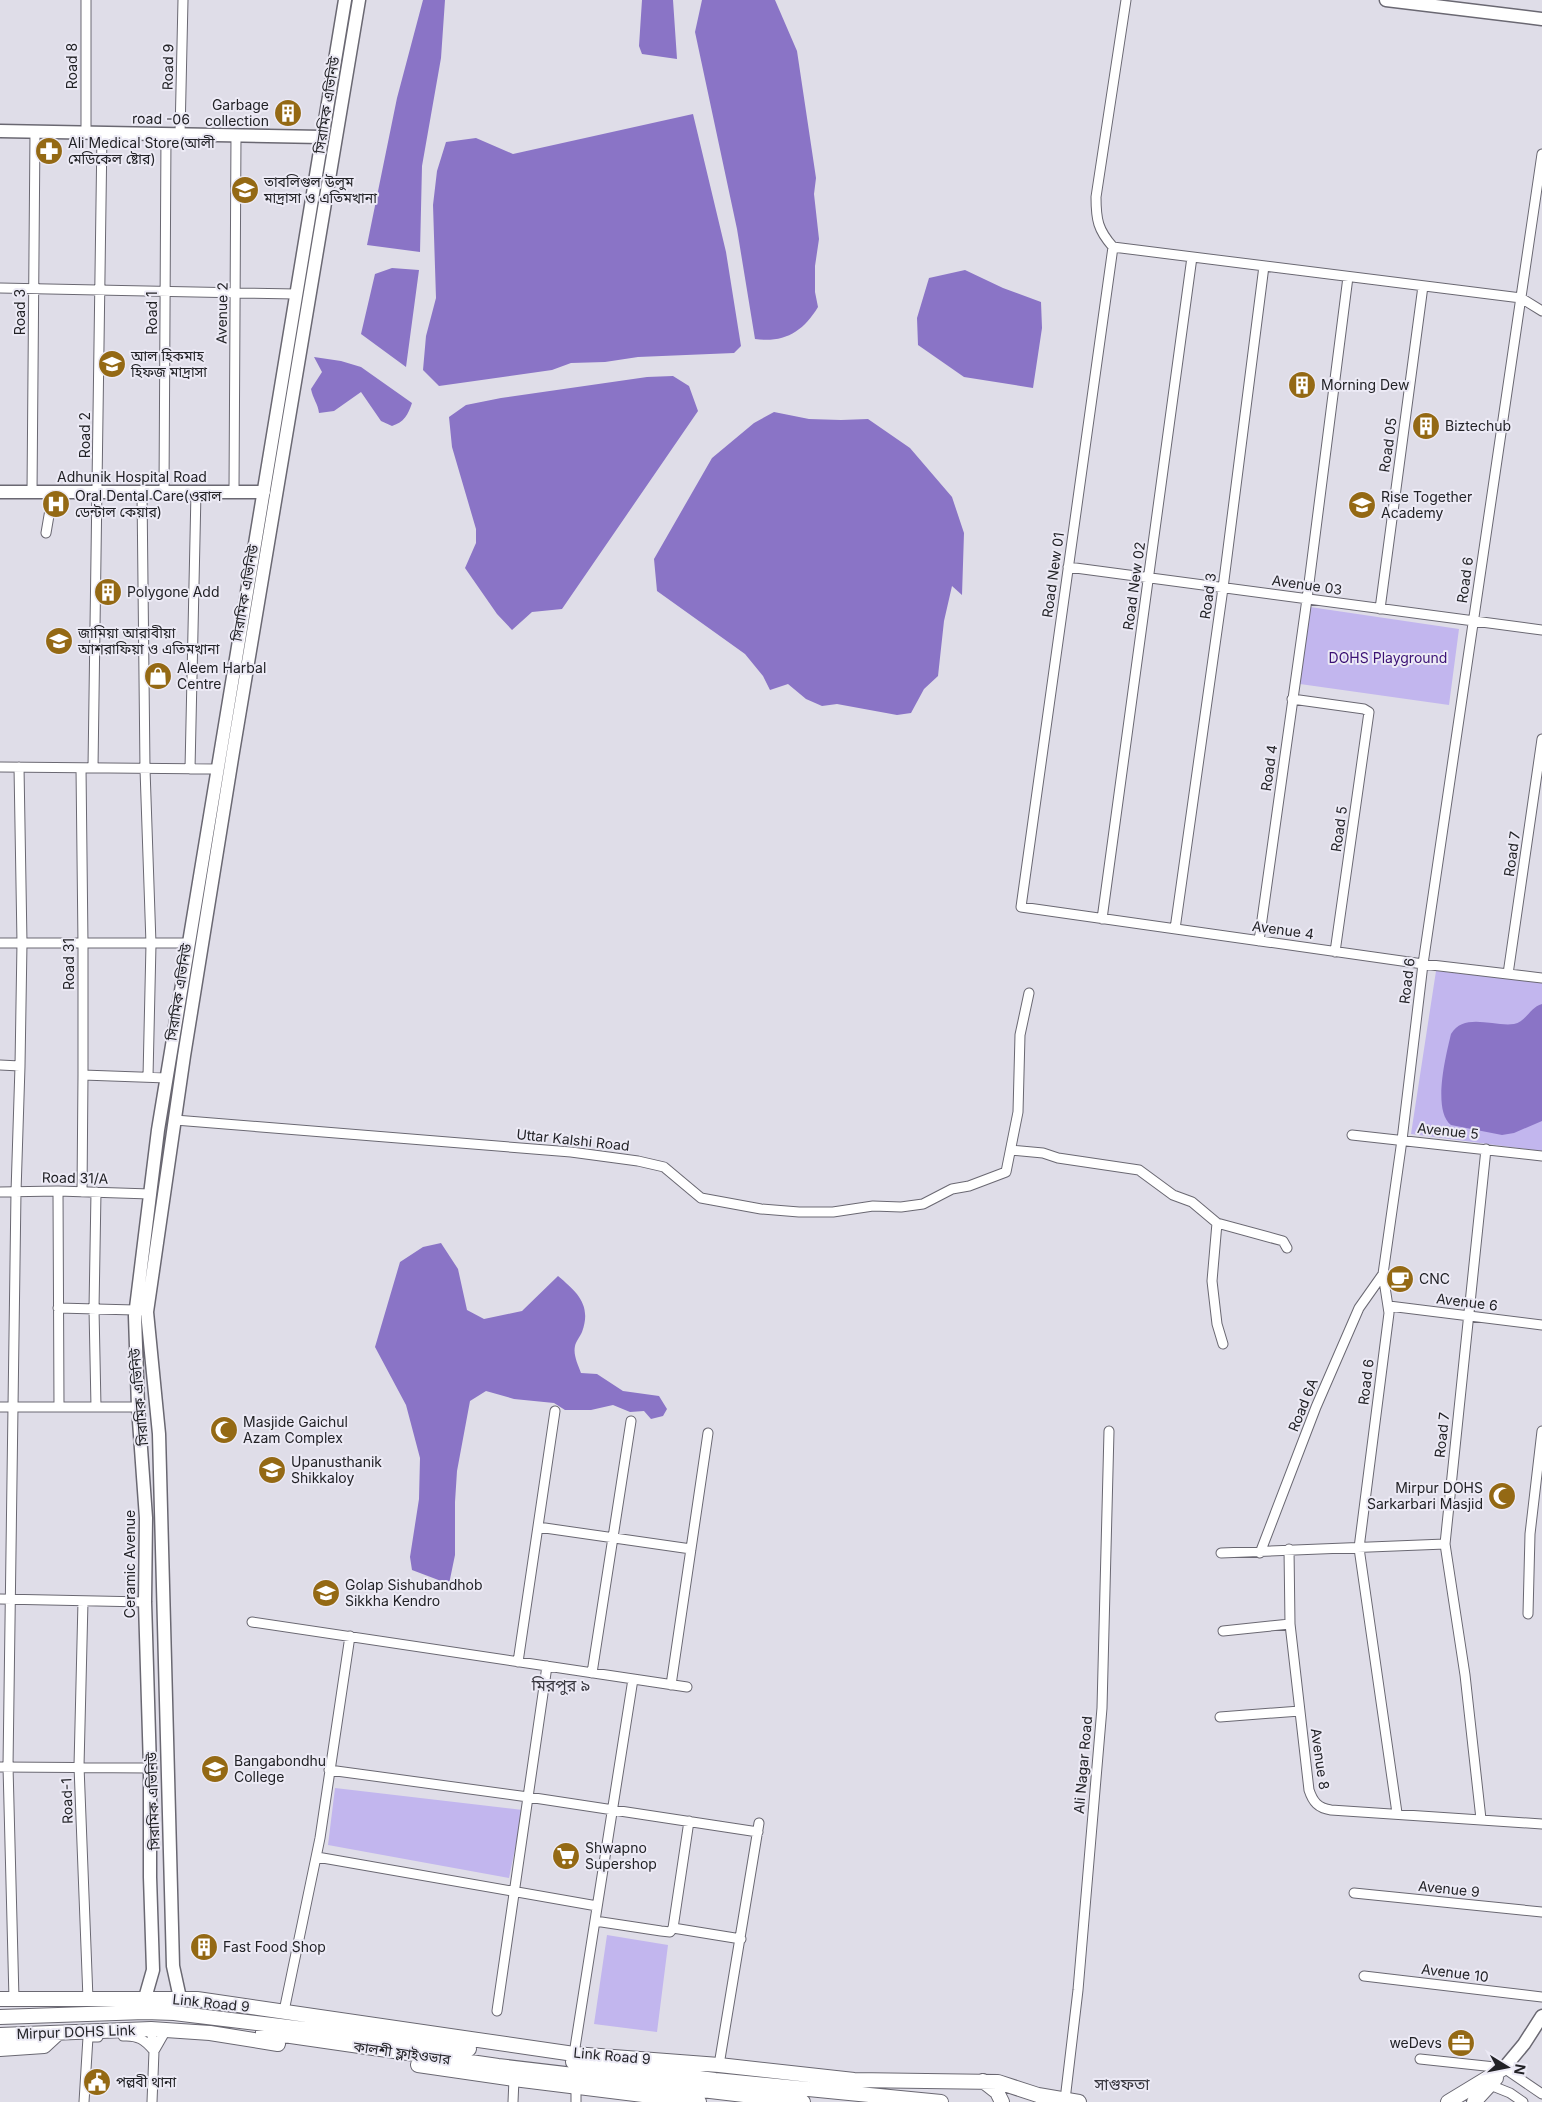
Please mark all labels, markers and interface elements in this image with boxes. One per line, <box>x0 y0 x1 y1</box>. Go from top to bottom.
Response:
street label: Road 8 <box>63 43 80 89</box>
street label: Road 9 <box>159 44 176 90</box>
street label: সিরামিক এভিনিউ <box>310 54 343 156</box>
place label: Garbage collection <box>205 96 269 129</box>
building icon: Garbage collection <box>273 98 303 128</box>
street label: road -06 <box>132 109 190 128</box>
place label: Ali Medical Store(আলী মেডিকেল ষ্টোর) <box>68 134 215 167</box>
pharmacy icon: Ali Medical Store(আলী মেডিকেল ষ্টোর) <box>34 136 64 166</box>
place label: তাবলিগুল উলুম মাদ্রাসা ও এতিমখানা <box>263 173 377 206</box>
school or university icon: তাবলিগুল উলুম মাদ্রাসা ও এতিমখানা <box>230 175 260 205</box>
street label: Avenue 2 <box>212 282 231 344</box>
street label: Road 3 <box>11 289 28 335</box>
street label: Road 1 <box>143 291 160 335</box>
place label: আল হিকমাহ হিফজ মাদ্রাসা <box>130 347 207 380</box>
school or university icon: আল হিকমাহ হিফজ মাদ্রাসা <box>97 349 127 379</box>
building icon: Morning Dew <box>1287 370 1317 400</box>
place label: Morning Dew <box>1321 376 1409 393</box>
building icon: Biztechub <box>1411 411 1441 441</box>
street label: Road 2 <box>76 412 93 458</box>
street label: Road 05 <box>1375 416 1400 473</box>
place label: Biztechub <box>1445 417 1511 434</box>
street label: Adhunik Hospital Road <box>57 468 207 485</box>
place label: Oral Dental Care(ওরাল ডেন্টাল কেয়ার) <box>75 487 222 520</box>
place label: Rise Together Academy <box>1381 488 1472 521</box>
hospital icon: Oral Dental Care(ওরাল ডেন্টাল কেয়ার) <box>41 489 71 519</box>
school or university icon: Rise Together Academy <box>1347 490 1377 520</box>
street label: Road New 01 <box>1038 531 1067 619</box>
street label: Road New 02 <box>1119 541 1148 631</box>
street label: সিরামিক এভিনিউ <box>227 542 262 644</box>
street label: Road 6 <box>1453 556 1476 604</box>
street label: Avenue 03 <box>1271 571 1343 598</box>
street label: Road 3 <box>1196 572 1219 620</box>
building icon: Polygone Add <box>93 577 123 607</box>
place label: Polygone Add <box>127 583 219 600</box>
place label: জামিয়া আরাবীয়া আশরাফিয়া ও এতিমখানা <box>77 624 220 657</box>
school or university icon: জামিয়া আরাবীয়া আশরাফিয়া ও এতিমখানা <box>44 626 74 656</box>
park label: DOHS Playground <box>1329 649 1447 666</box>
place label: Aleem Harbal Centre <box>177 659 266 692</box>
shop icon: Aleem Harbal Centre <box>143 661 173 691</box>
street label: Road 4 <box>1257 744 1280 792</box>
street label: Road 5 <box>1327 805 1350 853</box>
street label: Road 7 <box>1500 830 1523 878</box>
street label: Avenue 4 <box>1251 917 1315 942</box>
street label: Road 31 <box>60 938 77 990</box>
street label: সিরামিক এভিনিউ <box>162 941 195 1043</box>
street label: Road 6 <box>1395 957 1418 1005</box>
street label: Avenue 5 <box>1417 1119 1480 1142</box>
street label: Uttar Kalshi Road <box>516 1125 631 1154</box>
street label: Road 31/A <box>42 1168 109 1187</box>
cafe icon: CNC <box>1385 1264 1415 1294</box>
place label: CNC <box>1419 1270 1450 1287</box>
street label: Avenue 6 <box>1435 1289 1499 1314</box>
street label: সিরামিক এভিনিউ <box>126 1346 151 1448</box>
street label: Road 6 <box>1354 1358 1377 1406</box>
street label: Road 6A <box>1284 1375 1321 1434</box>
street label: Road 7 <box>1431 1411 1452 1459</box>
place label: Masjide Gaichul Azam Complex <box>243 1413 348 1446</box>
mosque icon: Masjide Gaichul Azam Complex <box>209 1415 239 1445</box>
place label: Upanusthanik Shikkaloy <box>291 1453 382 1486</box>
school or university icon: Upanusthanik Shikkaloy <box>257 1455 287 1485</box>
place label: Mirpur DOHS Sarkarbari Masjid <box>1367 1479 1483 1512</box>
mosque icon: Mirpur DOHS Sarkarbari Masjid <box>1487 1481 1517 1511</box>
street label: Ceramic Avenue <box>121 1510 138 1618</box>
place label: Golap Sishubandhob Sikkha Kendro <box>345 1576 483 1609</box>
school or university icon: Golap Sishubandhob Sikkha Kendro <box>311 1578 341 1608</box>
district label: মিরপুর ৯ <box>531 1675 590 1695</box>
street label: Ali Nagar Road <box>1070 1715 1095 1815</box>
street label: Avenue 8 <box>1308 1727 1333 1791</box>
street label: সিরামিক এভিনিউ <box>142 1751 163 1851</box>
place label: Bangabondhu College <box>234 1752 326 1785</box>
school or university icon: Bangabondhu College <box>200 1754 230 1784</box>
street label: Road-1 <box>57 1778 76 1824</box>
place label: Shwapno Supershop <box>585 1839 657 1872</box>
supermarket icon: Shwapno Supershop <box>551 1841 581 1871</box>
street label: Avenue 9 <box>1417 1877 1481 1900</box>
building icon: Fast Food Shop <box>189 1932 219 1962</box>
place label: Fast Food Shop <box>223 1938 326 1955</box>
street label: Avenue 10 <box>1420 1960 1490 1985</box>
street label: Link Road 9 <box>172 1990 251 2015</box>
street label: Mirpur DOHS Link <box>16 2021 136 2042</box>
office icon: weDevs <box>1446 2028 1476 2058</box>
place label: weDevs <box>1389 2034 1442 2051</box>
street label: কালশী ফ্লাইওভার <box>352 2037 452 2068</box>
north arrow <box>1482 2042 1532 2092</box>
street label: Link Road 9 <box>573 2044 651 2067</box>
text: N <box>1511 2063 1530 2076</box>
public building icon: পল্লবী থানা <box>82 2067 112 2097</box>
place label: পল্লবী থানা <box>116 2073 177 2090</box>
district label: সাগুফতা <box>1093 2074 1150 2094</box>

